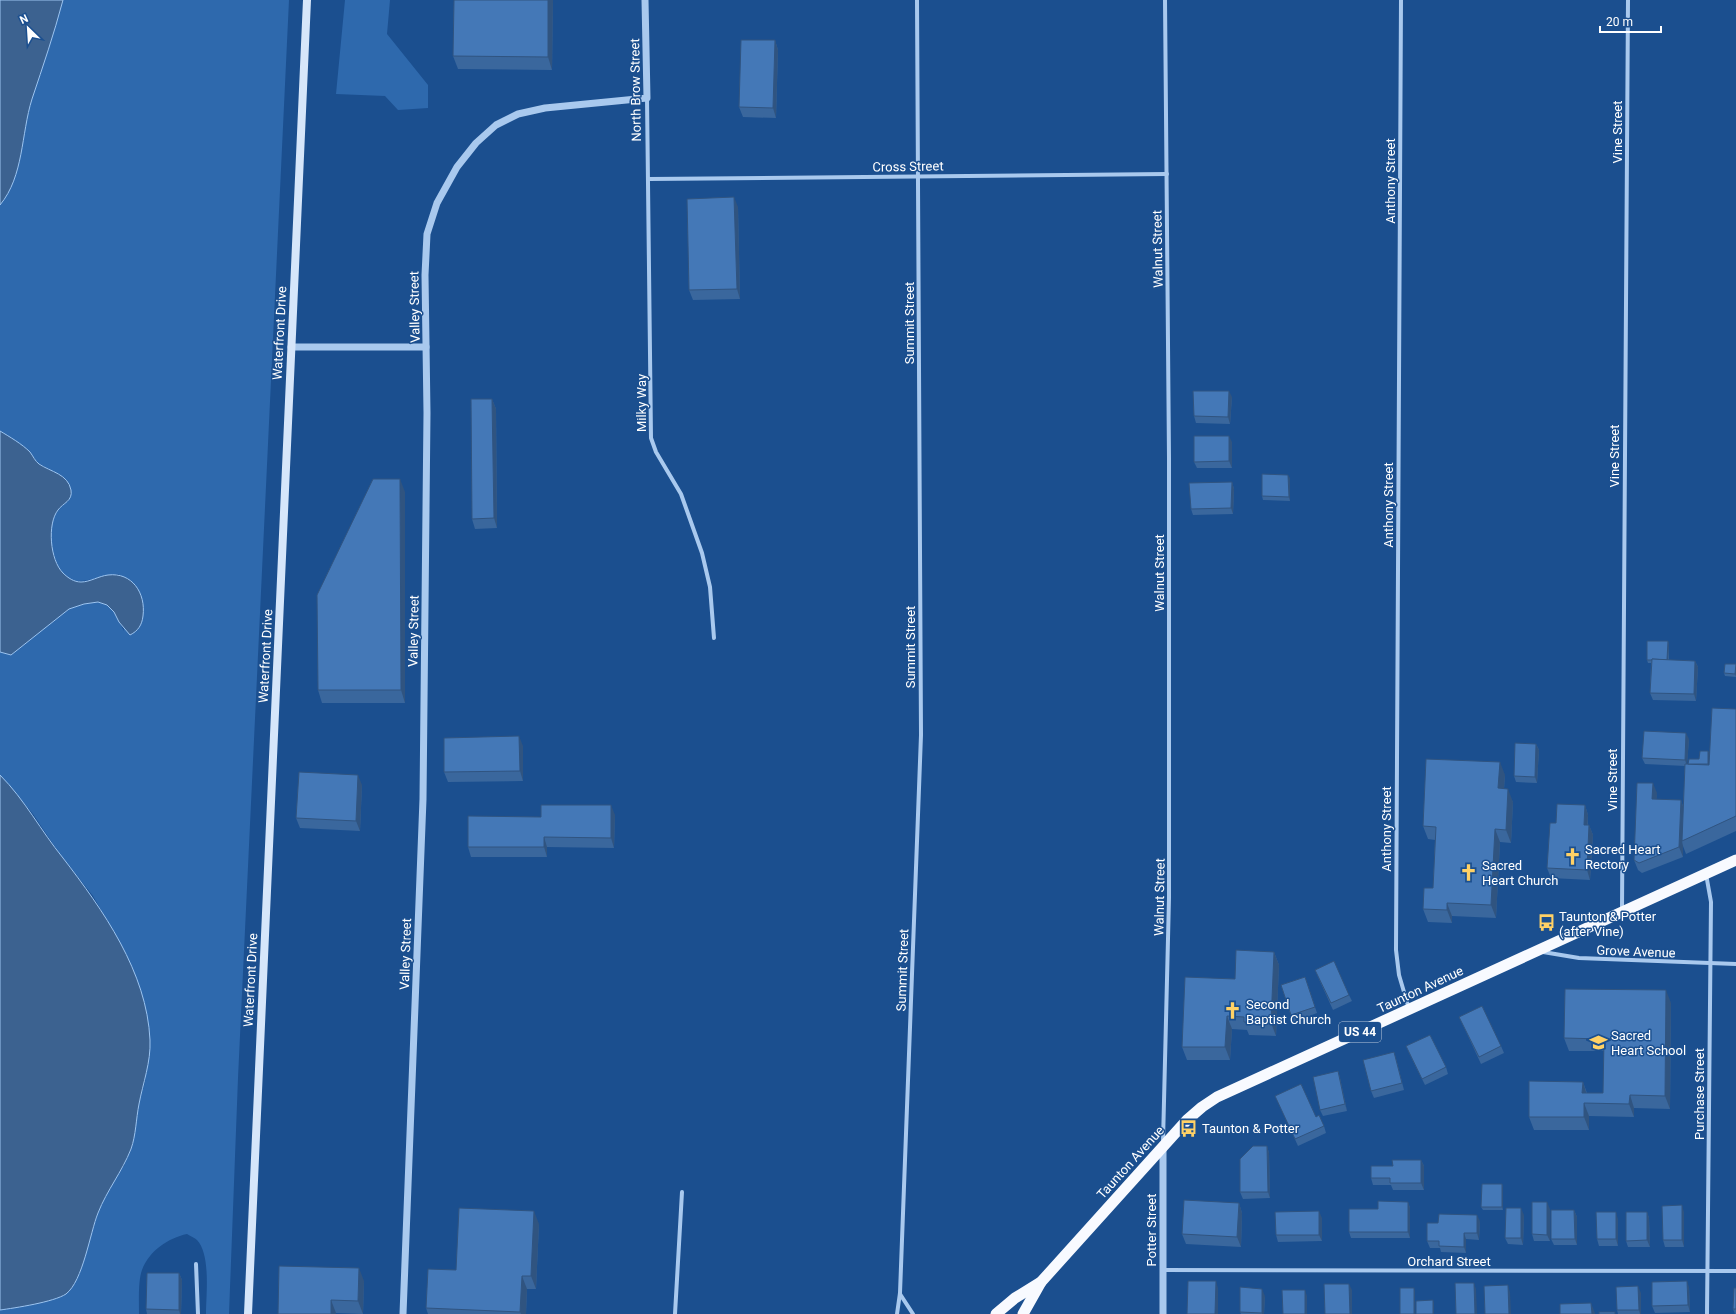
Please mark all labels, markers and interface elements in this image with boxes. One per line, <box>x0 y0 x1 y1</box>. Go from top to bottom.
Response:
north arrow <box>8 8 48 48</box>
scale bar <box>1600 8 1661 34</box>
text: N <box>18 12 30 27</box>
text: 20 m <box>1606 15 1633 29</box>
street label: North Brow Street <box>627 38 644 142</box>
street label: Vine Street <box>1610 100 1625 164</box>
street label: Anthony Street <box>1383 138 1398 224</box>
street label: Cross Street <box>872 158 944 175</box>
street label: Walnut Street <box>1149 210 1166 288</box>
street label: Valley Street <box>406 271 423 343</box>
street label: Summit Street <box>902 282 917 364</box>
street label: Waterfront Drive <box>270 286 289 380</box>
street label: Milky Way <box>634 374 649 432</box>
street label: Vine Street <box>1607 424 1622 488</box>
street label: Anthony Street <box>1381 462 1396 548</box>
street label: Walnut Street <box>1152 534 1167 612</box>
street label: Valley Street <box>405 595 422 667</box>
street label: Summit Street <box>903 606 918 688</box>
street label: Waterfront Drive <box>256 609 275 703</box>
street label: Vine Street <box>1605 748 1620 812</box>
street label: Anthony Street <box>1379 786 1394 872</box>
place label: Sacred Heart Rectory <box>1585 842 1661 872</box>
church icon: Sacred Heart Rectory <box>1562 846 1582 866</box>
street label: Walnut Street <box>1151 858 1168 936</box>
place label: Sacred Heart Church <box>1482 858 1558 888</box>
church icon: Sacred Heart Church <box>1459 862 1479 882</box>
place label: Taunton & Potter (after Vine) <box>1559 909 1657 939</box>
bus stop icon: Taunton & Potter (after Vine) <box>1536 913 1556 933</box>
street label: Valley Street <box>397 918 414 990</box>
street label: Summit Street <box>894 928 911 1012</box>
street label: Waterfront Drive <box>241 933 260 1027</box>
street label: Grove Avenue <box>1596 943 1676 960</box>
street label: Taunton Avenue <box>1375 963 1466 1016</box>
place label: Second Baptist Church <box>1246 997 1331 1027</box>
church icon: Second Baptist Church <box>1223 1001 1243 1021</box>
road number: US 44 <box>1339 1022 1381 1042</box>
place label: Sacred Heart School <box>1611 1028 1686 1058</box>
school or university icon: Sacred Heart School <box>1588 1032 1608 1052</box>
street label: Purchase Street <box>1692 1048 1707 1140</box>
bus stop icon: Taunton & Potter <box>1179 1118 1199 1138</box>
place label: Taunton & Potter <box>1202 1121 1300 1136</box>
street label: Taunton Avenue <box>1094 1123 1167 1202</box>
street label: Potter Street <box>1144 1194 1159 1266</box>
street label: Orchard Street <box>1407 1254 1491 1269</box>

